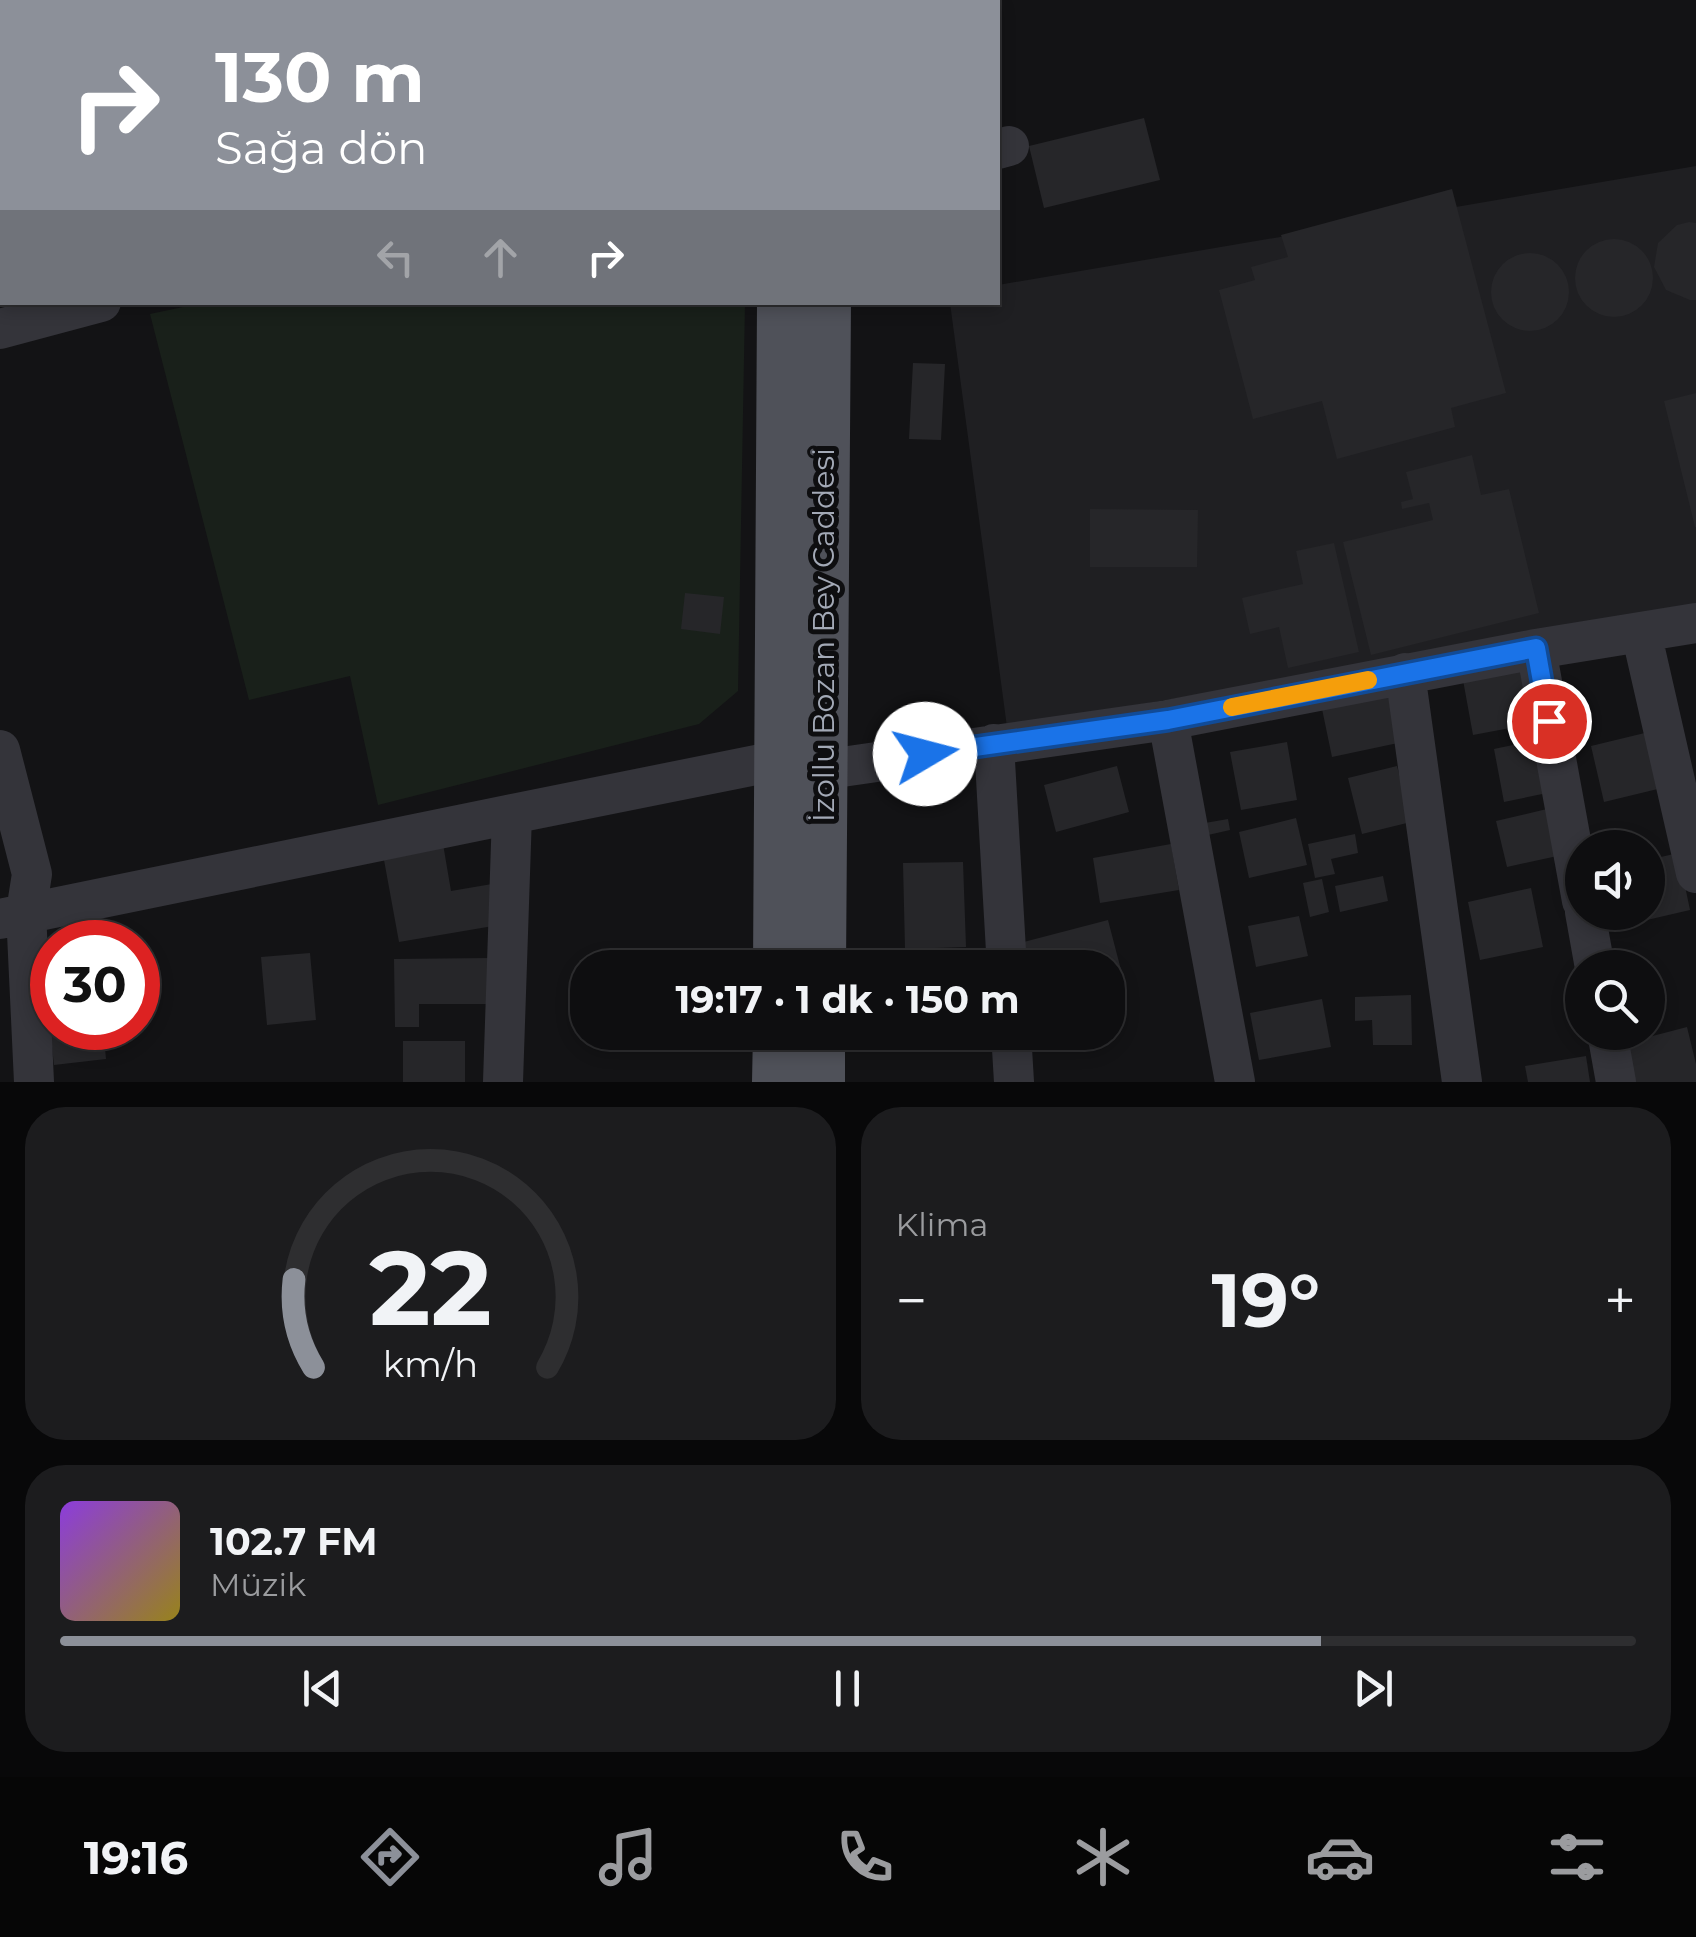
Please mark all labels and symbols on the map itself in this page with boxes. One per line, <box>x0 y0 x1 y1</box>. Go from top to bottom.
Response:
street label: İzollu Bozan Bey Caddesi <box>805 448 842 822</box>
pin <box>1507 679 1592 764</box>
position arrow <box>873 702 977 806</box>
speed limit sign: 30 <box>30 920 160 1050</box>

